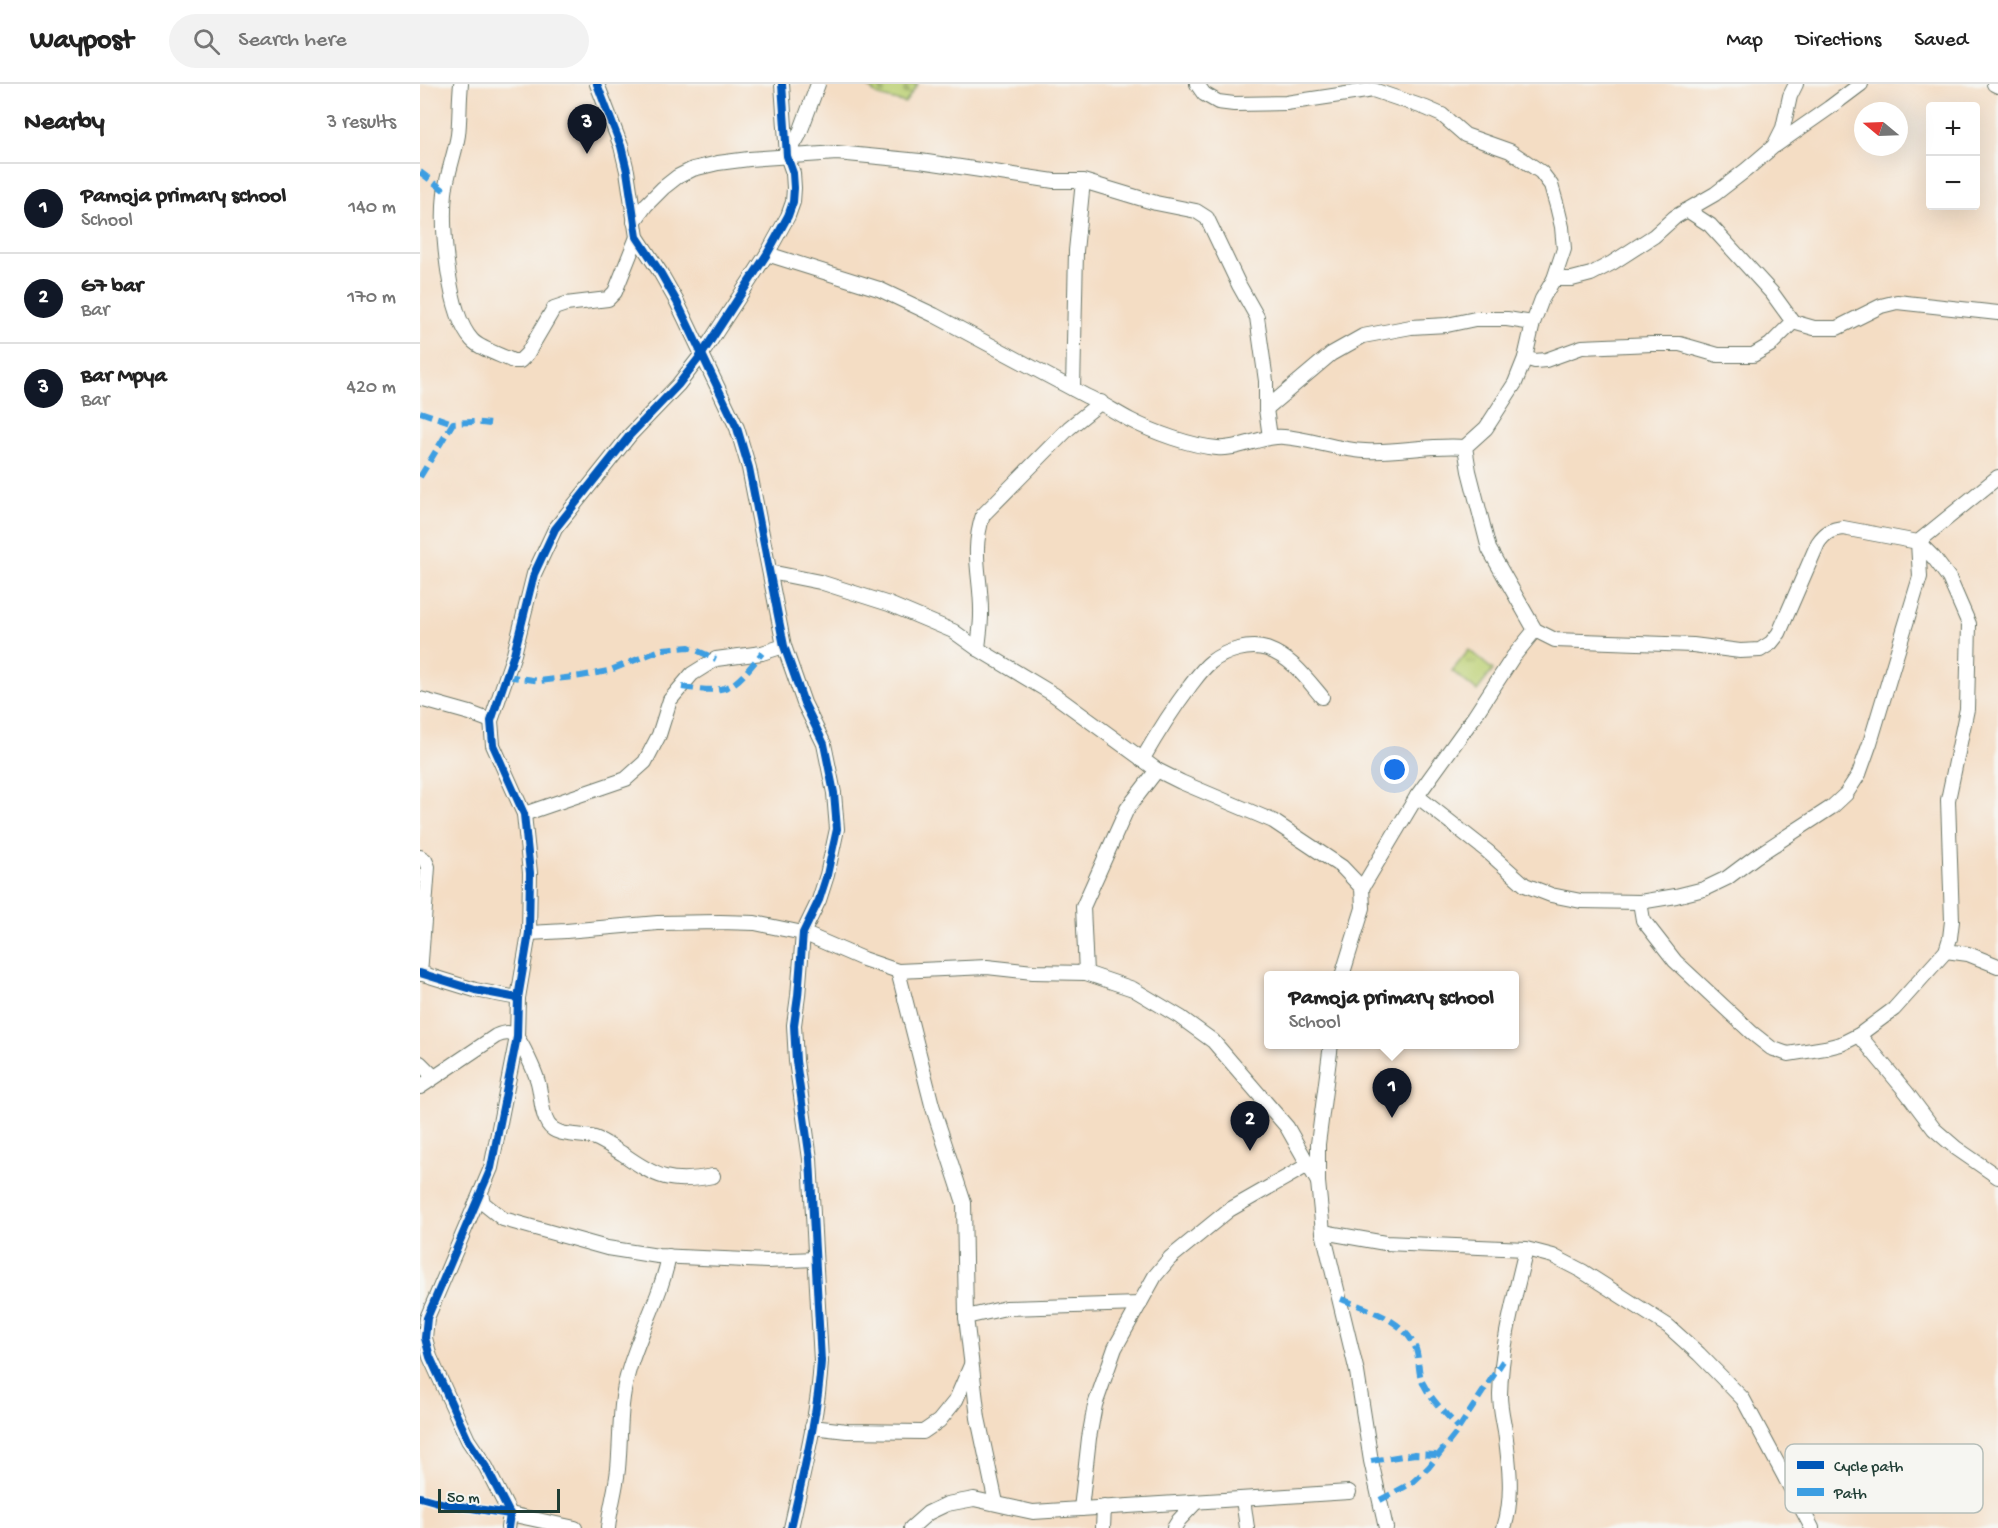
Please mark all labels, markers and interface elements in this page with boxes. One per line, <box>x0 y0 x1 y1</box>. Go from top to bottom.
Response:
search box <box>169 14 589 68</box>
text: Waypost <box>30 25 133 58</box>
icon: search <box>190 25 223 58</box>
text: Search here <box>238 28 347 54</box>
text: Map <box>1726 29 1763 54</box>
text: Directions <box>1796 29 1881 54</box>
text: Saved <box>1914 29 1968 54</box>
north arrow <box>1854 102 1908 156</box>
map controls <box>1926 102 1980 210</box>
button: + <box>1926 102 1980 156</box>
pin: 3 <box>568 104 606 154</box>
text: Nearby <box>24 108 105 139</box>
text: 3 results <box>327 112 396 135</box>
button: − <box>1926 156 1980 210</box>
text: Pamoja primary school <box>81 184 286 210</box>
text: 1 <box>39 197 48 220</box>
text: 140 m <box>348 197 396 220</box>
text: School <box>81 210 133 233</box>
text: G7 bar <box>81 274 143 300</box>
text: 2 <box>39 287 48 310</box>
text: 170 m <box>347 287 396 310</box>
text: Bar <box>81 300 109 323</box>
text: Bar Mpya <box>81 364 167 390</box>
text: 3 <box>38 377 49 400</box>
text: 420 m <box>346 377 396 400</box>
text: Bar <box>81 390 109 413</box>
your location <box>1380 755 1409 784</box>
popup <box>1264 971 1519 1049</box>
text: Pamoja primary school <box>1289 986 1494 1012</box>
text: School <box>1289 1012 1341 1035</box>
pin: 1 <box>1372 1068 1412 1118</box>
pin: 2 <box>1230 1102 1270 1151</box>
legend <box>1785 1444 1983 1513</box>
text: Cycle path <box>1834 1459 1904 1478</box>
scale bar <box>438 1486 560 1514</box>
text: Path <box>1833 1486 1867 1505</box>
text: 50 m <box>447 1490 480 1509</box>

